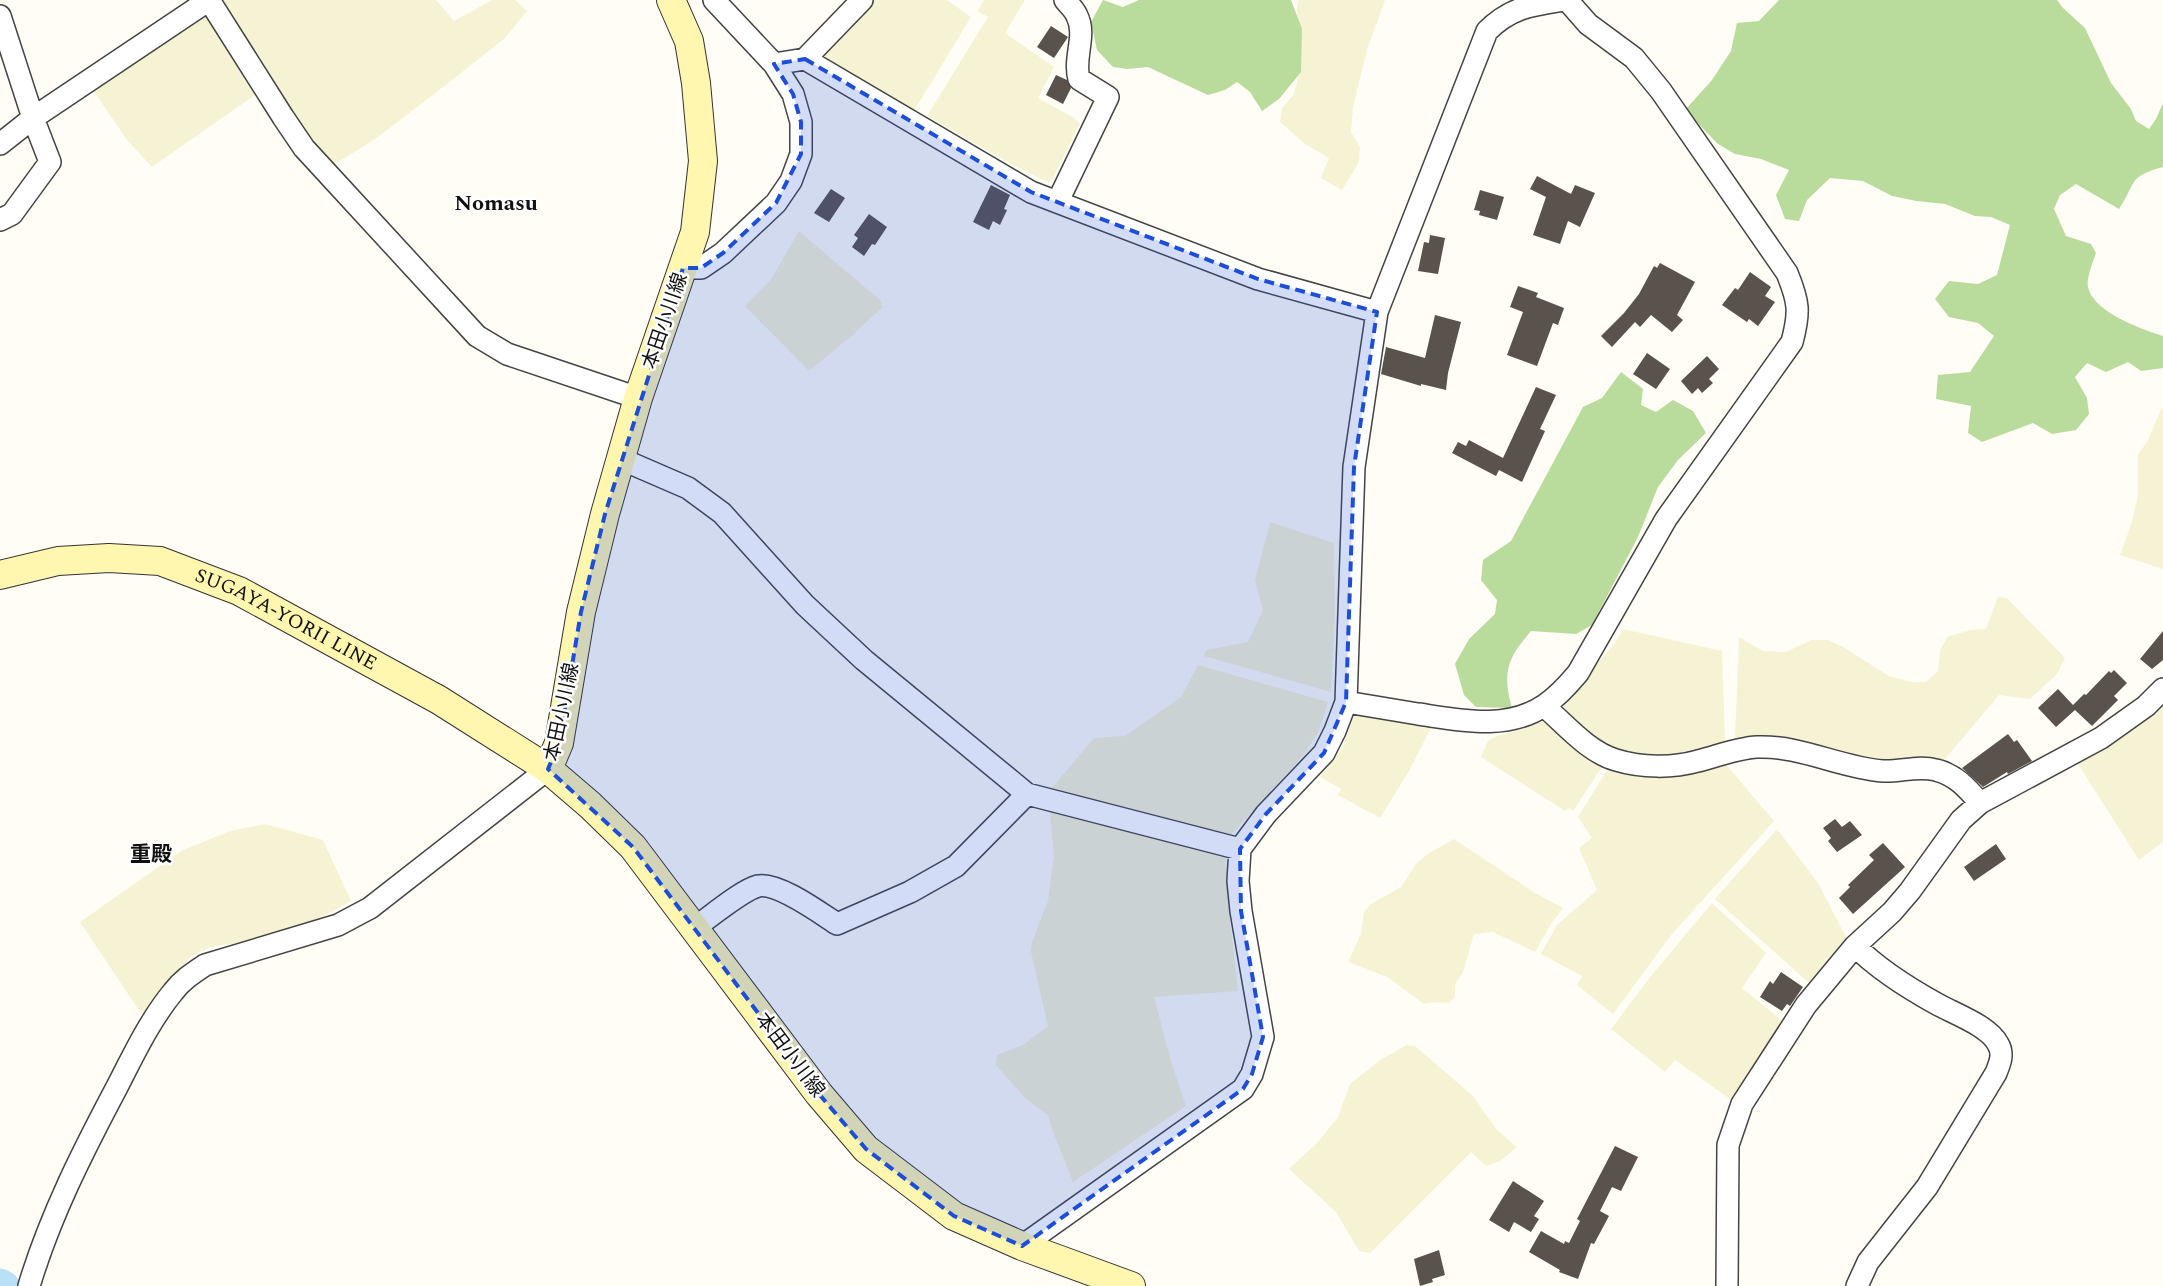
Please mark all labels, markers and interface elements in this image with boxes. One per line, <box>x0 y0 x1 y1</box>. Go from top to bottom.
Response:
district label: Nomasu <box>454 187 538 220</box>
street label: 本田小川線 <box>635 269 695 373</box>
street label: SUGAYA-YORII LINE <box>191 561 383 678</box>
street label: 本田小川線 <box>537 660 587 764</box>
district label: 重殿 <box>130 839 172 871</box>
street label: 本田小川線 <box>748 1006 832 1104</box>

